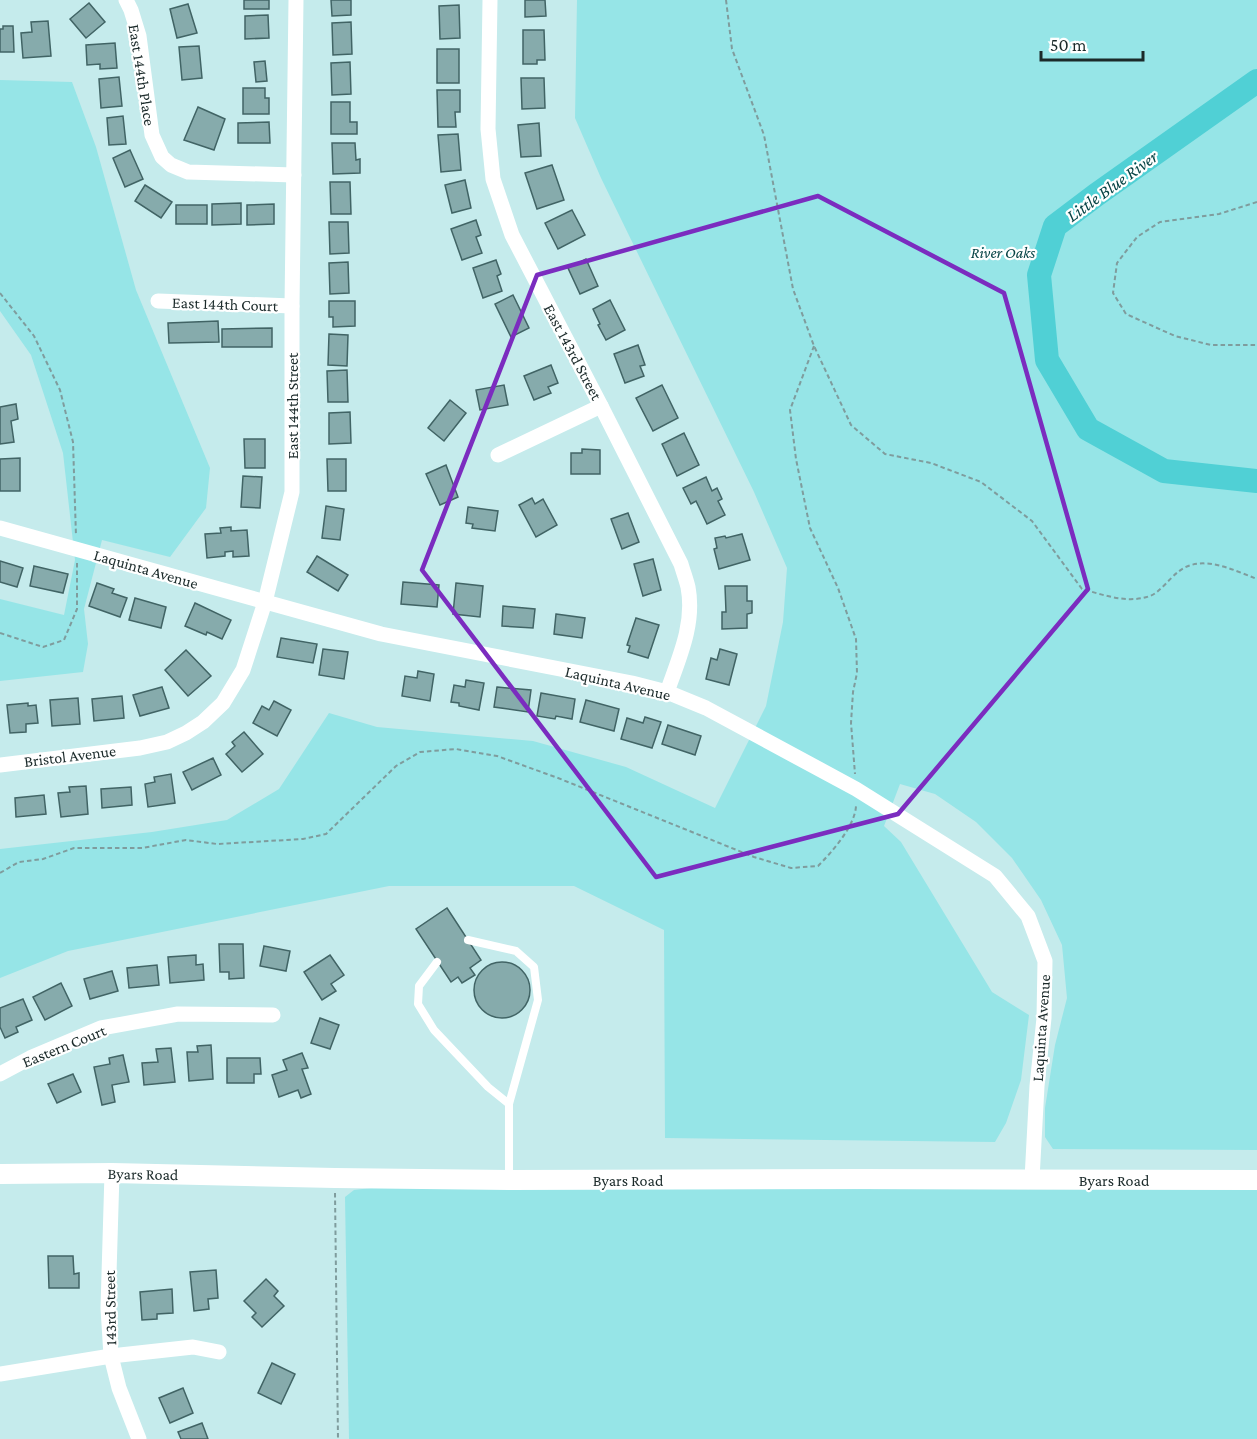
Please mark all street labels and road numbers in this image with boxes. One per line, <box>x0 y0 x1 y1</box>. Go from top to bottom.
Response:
street label: East 144th Place <box>126 23 158 127</box>
street label: East 144th Court <box>172 294 279 314</box>
street label: East 143rd Street <box>541 301 606 403</box>
street label: East 144th Street <box>284 352 301 459</box>
street label: Laquinta Avenue <box>92 546 200 593</box>
street label: Laquinta Avenue <box>563 663 672 704</box>
street label: Bristol Avenue <box>23 742 117 770</box>
street label: Laquinta Avenue <box>1029 974 1054 1082</box>
street label: Eastern Court <box>20 1021 109 1070</box>
street label: Byars Road <box>107 1165 179 1184</box>
street label: Byars Road <box>593 1172 664 1190</box>
street label: Byars Road <box>1079 1172 1150 1190</box>
street label: 143rd Street <box>101 1270 119 1346</box>

